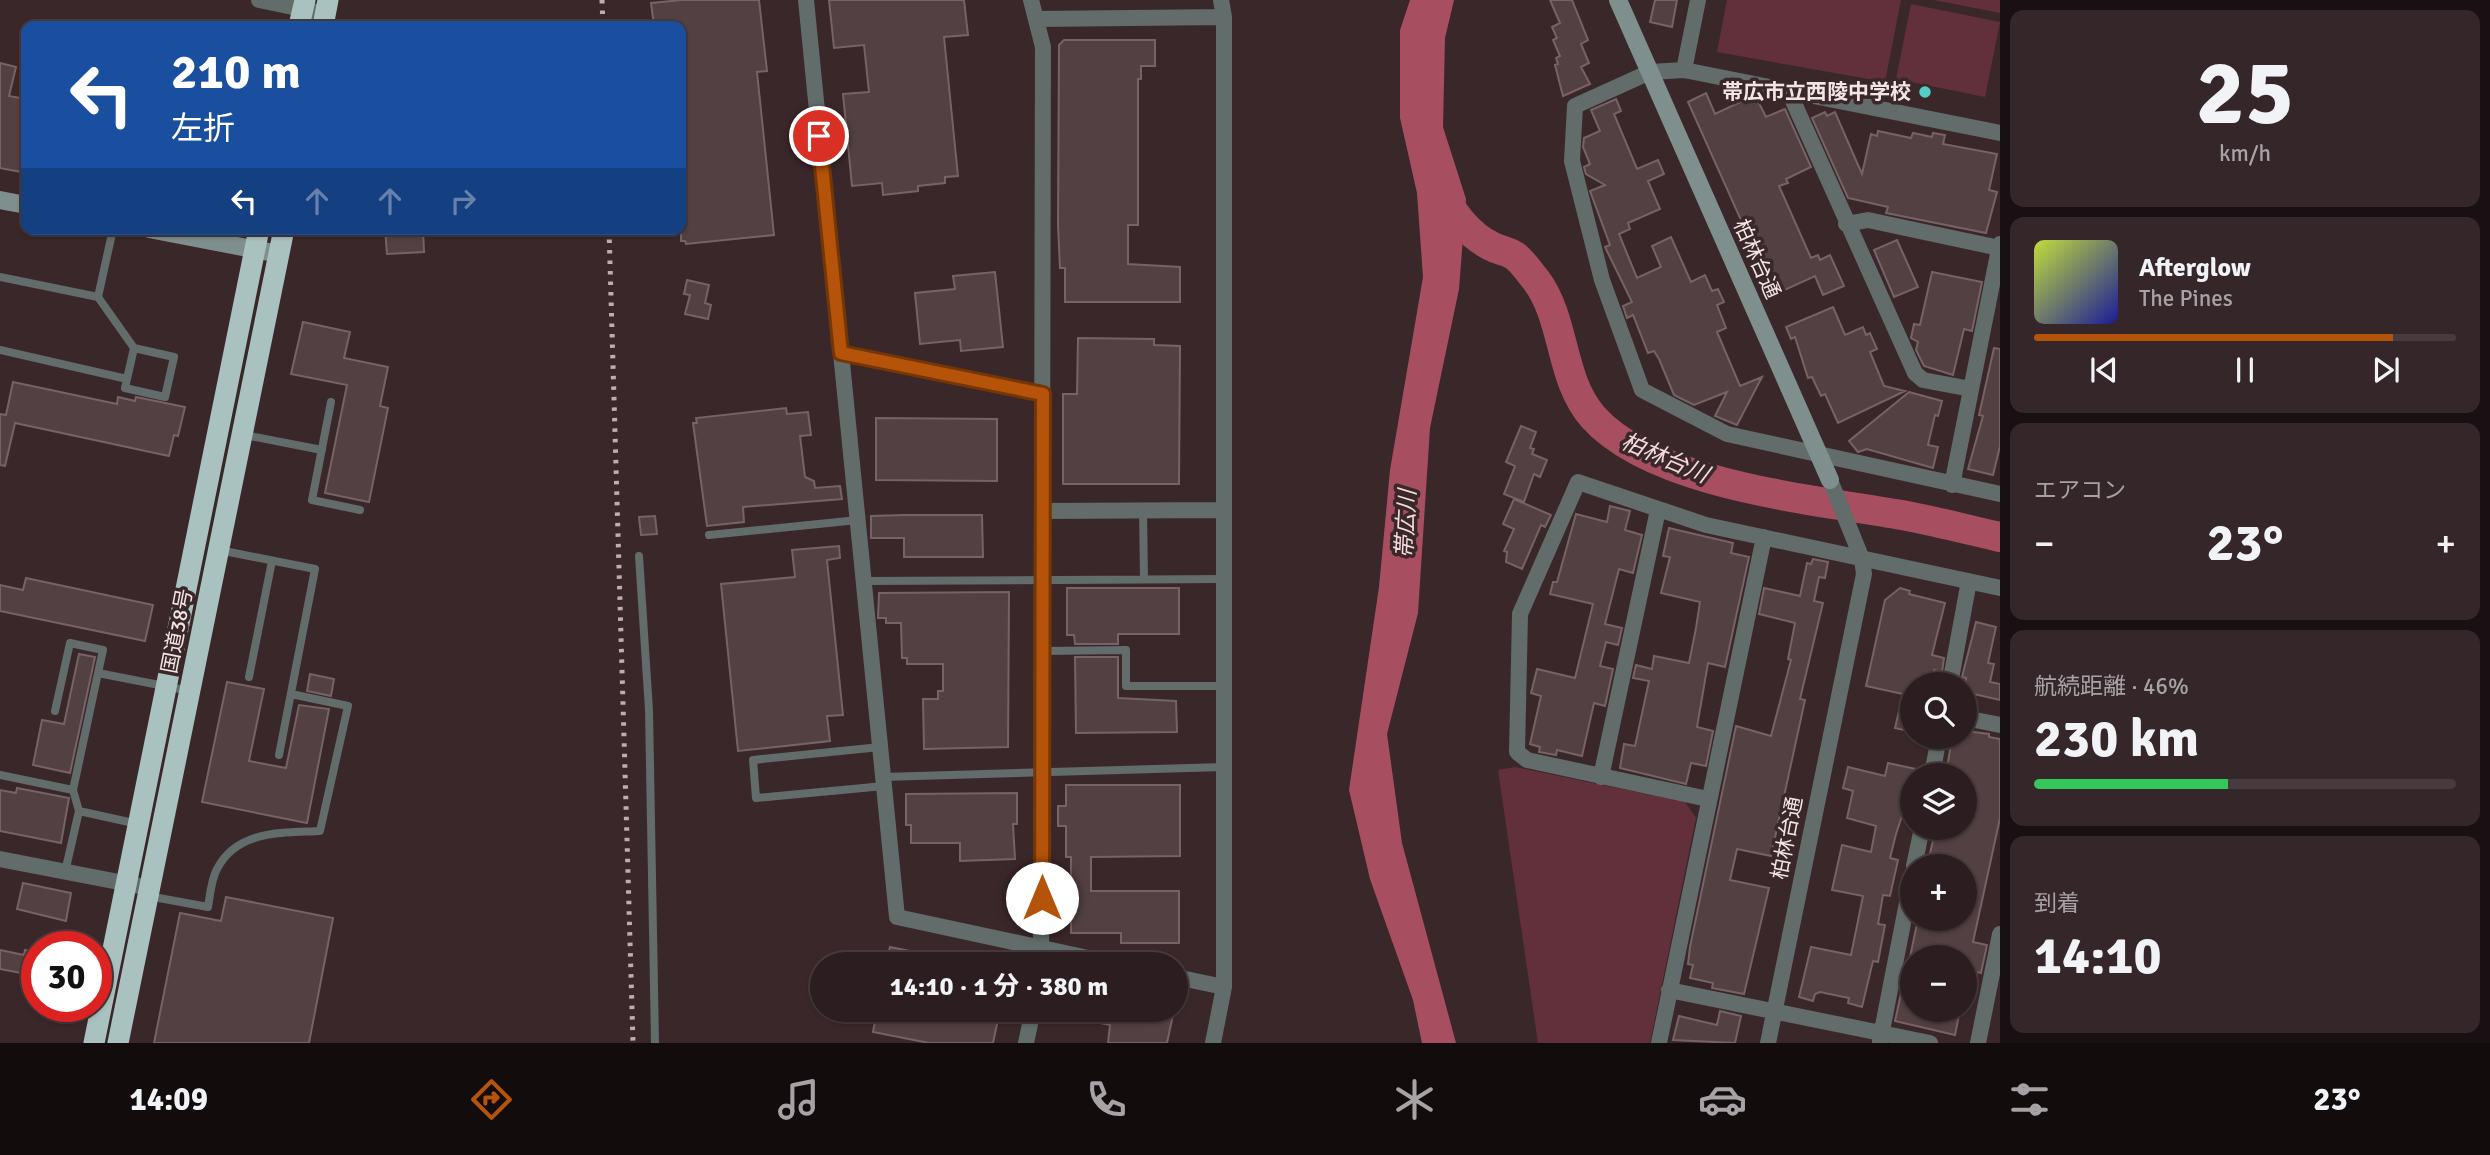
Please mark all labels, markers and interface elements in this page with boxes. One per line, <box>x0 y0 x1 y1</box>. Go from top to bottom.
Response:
text: 25 <box>2196 37 2294 150</box>
text: 210 m <box>171 42 301 102</box>
icon: left <box>56 49 147 140</box>
place label: 帯広市立西陵中学校 <box>1722 79 1911 105</box>
marker: 帯広市立西陵中学校 <box>1917 84 1933 100</box>
pin <box>789 106 849 166</box>
text: 左折 <box>171 109 235 148</box>
icon: arrive <box>800 117 838 155</box>
text: km/h <box>2219 139 2271 168</box>
icon: left <box>225 182 263 220</box>
icon: ahead <box>298 182 336 220</box>
icon: ahead <box>371 182 409 220</box>
icon: right <box>444 182 482 220</box>
street label: 柏林台通 <box>1728 215 1786 303</box>
text: Afterglow <box>2139 252 2251 284</box>
text: The Pines <box>2139 284 2233 313</box>
icon: previous <box>2085 351 2123 389</box>
icon: pause <box>2226 351 2264 389</box>
icon: next <box>2367 351 2405 389</box>
water label: 柏林台川 <box>1617 427 1716 490</box>
text: エアコン <box>2034 476 2126 505</box>
water label: 帯広川 <box>1390 486 1422 559</box>
text: 23° <box>2207 511 2283 575</box>
text: − <box>2034 520 2055 567</box>
text: + <box>2435 520 2456 567</box>
street label: 国道38号 <box>156 586 198 676</box>
map controls <box>1900 672 1977 1022</box>
button: search <box>1900 672 1977 749</box>
text: 航続距離 · 46% <box>2034 672 2189 701</box>
text: 230 km <box>2034 707 2199 771</box>
button: layers <box>1900 763 1977 840</box>
street label: 柏林台通 <box>1766 794 1808 882</box>
button: + <box>1900 854 1977 931</box>
position arrow <box>1005 861 1079 935</box>
text: 到着 <box>2034 889 2080 918</box>
text: 14:10 <box>2034 924 2162 988</box>
speed limit sign: 30 <box>21 931 112 1022</box>
button: − <box>1900 945 1977 1022</box>
text: 14:10 · 1 分 · 380 m <box>890 971 1108 1003</box>
icon: directions <box>467 1075 516 1124</box>
icon: music <box>774 1075 823 1124</box>
icon: phone <box>1082 1075 1131 1124</box>
icon: climate <box>1390 1075 1439 1124</box>
icon: car <box>1698 1075 1747 1124</box>
icon: filters <box>2005 1075 2054 1124</box>
text: 14:09 <box>129 1080 208 1119</box>
text: 23° <box>2313 1080 2361 1119</box>

